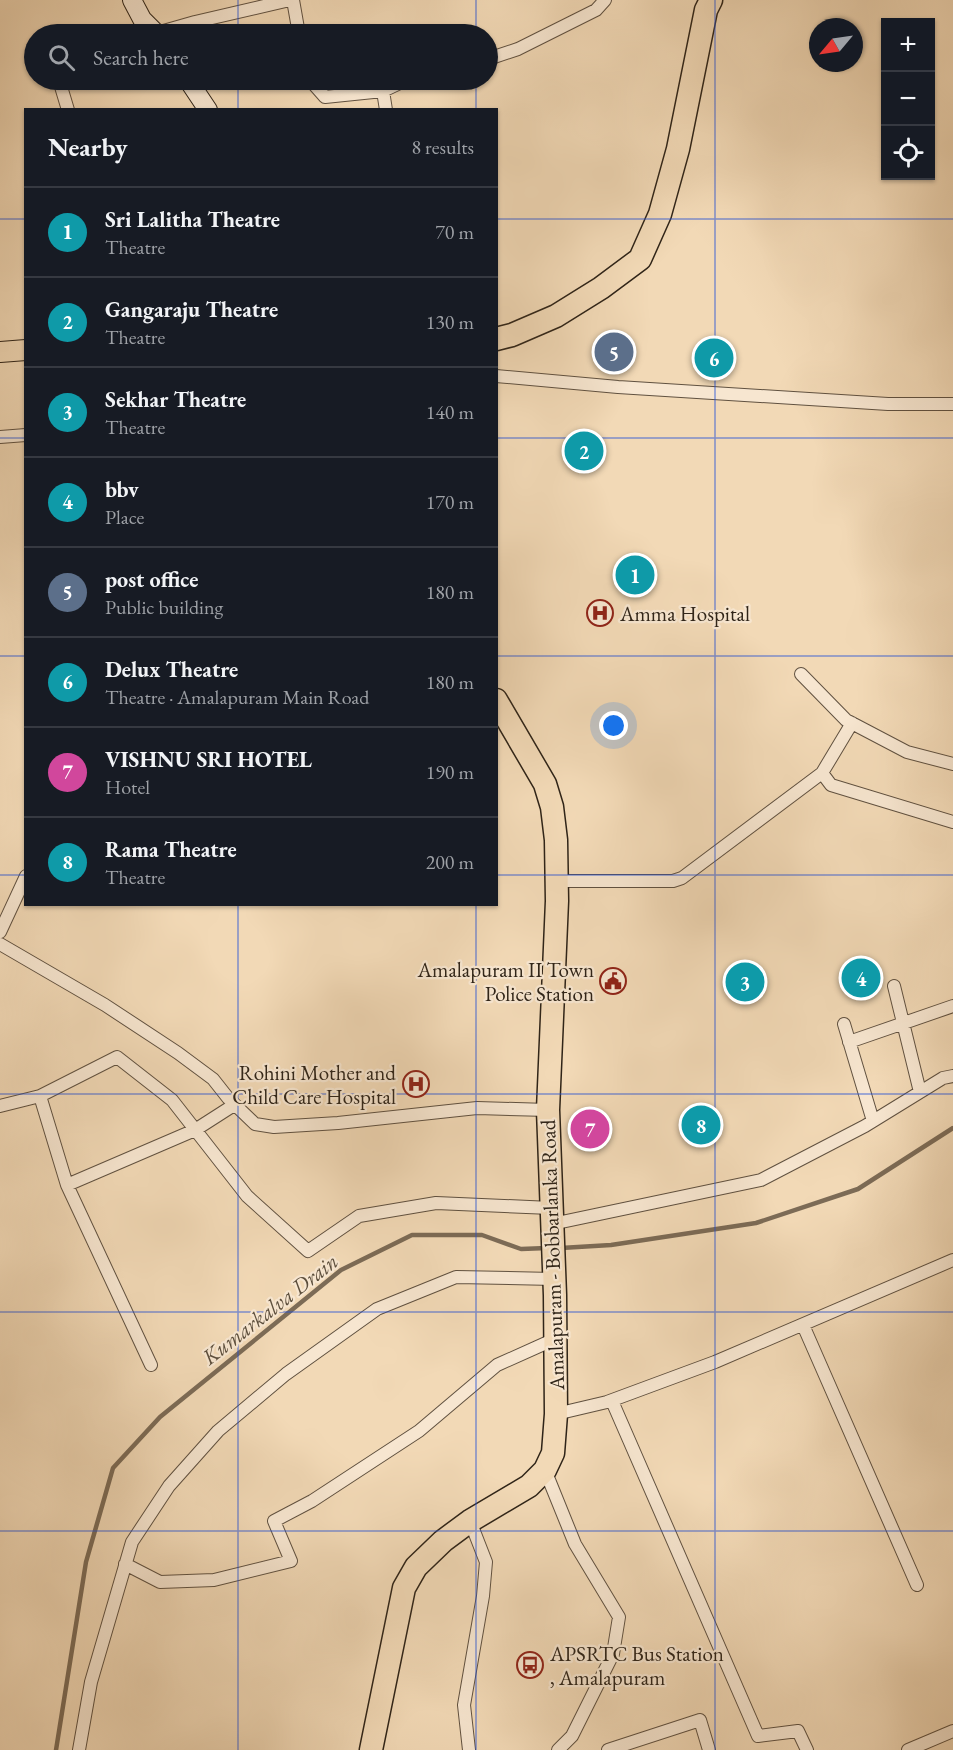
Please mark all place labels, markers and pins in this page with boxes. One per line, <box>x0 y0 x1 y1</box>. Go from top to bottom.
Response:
pin: 5 <box>594 330 634 374</box>
pin: 6 <box>694 336 734 380</box>
pin: 2 <box>564 428 604 474</box>
pin: 1 <box>616 552 654 598</box>
hospital icon: Amma Hospital <box>585 598 615 628</box>
place label: Amma Hospital <box>619 600 750 627</box>
place label: Amalapuram II Town Police Station <box>417 956 594 1007</box>
pin: 4 <box>842 956 880 1000</box>
pin: 3 <box>726 960 764 1004</box>
public building icon: Amalapuram II Town Police Station <box>598 966 628 996</box>
place label: Rohini Mother and Child Care Hospital <box>232 1059 396 1110</box>
hospital icon: Rohini Mother and Child Care Hospital <box>401 1069 431 1099</box>
pin: 8 <box>682 1102 720 1148</box>
pin: 7 <box>570 1106 610 1152</box>
place label: APSRTC Bus Station , Amalapuram <box>549 1640 724 1691</box>
bus stop icon: APSRTC Bus Station , Amalapuram <box>515 1650 545 1680</box>

